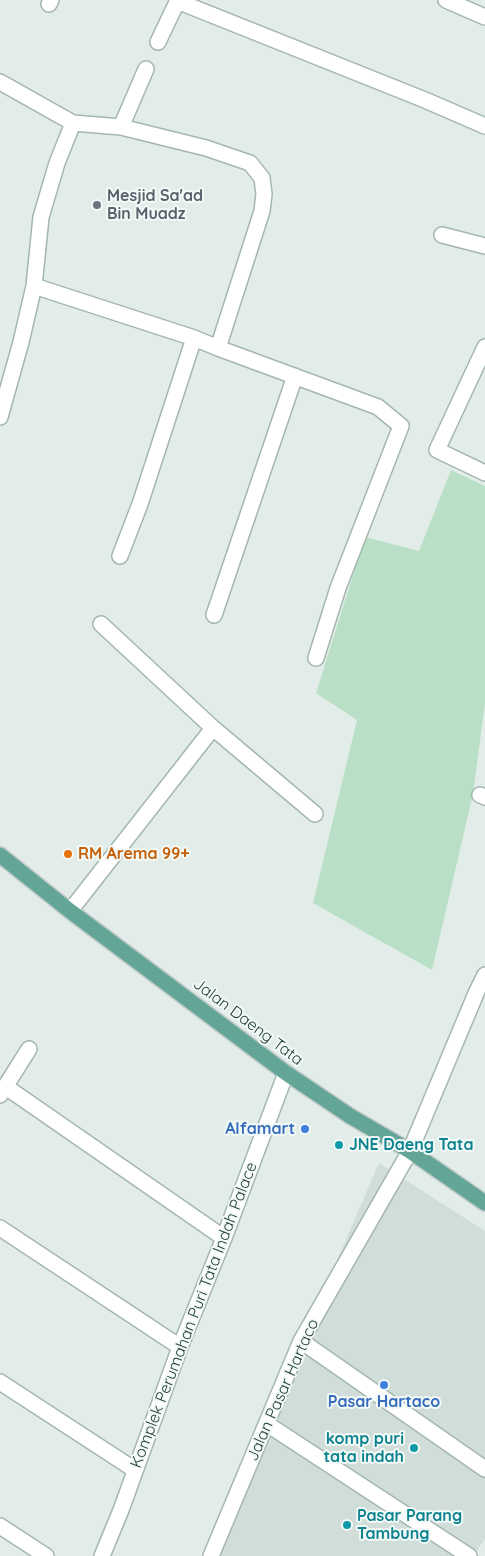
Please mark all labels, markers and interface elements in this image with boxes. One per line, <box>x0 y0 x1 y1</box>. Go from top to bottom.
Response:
place label: Mesjid Sa'ad Bin Muadz <box>107 186 203 224</box>
marker: Mesjid Sa'ad Bin Muadz <box>91 199 103 211</box>
place label: RM Arema 99+ <box>78 844 190 864</box>
marker: RM Arema 99+ <box>62 848 74 860</box>
street label: Jalan Daeng Tata <box>189 974 307 1070</box>
place label: Alfamart <box>225 1119 295 1139</box>
marker: Alfamart <box>299 1123 311 1135</box>
place label: JNE Daeng Tata <box>349 1135 473 1155</box>
marker: JNE Daeng Tata <box>333 1139 345 1151</box>
street label: Komplek Perumahan Puri Tata Indah Palace <box>127 1159 261 1471</box>
street label: Jalan Pasar Hartaco <box>243 1316 323 1464</box>
marker: Pasar Hartaco <box>378 1379 390 1391</box>
place label: Pasar Hartaco <box>328 1392 440 1412</box>
place label: komp puri tata indah <box>324 1429 404 1467</box>
marker: komp puri tata indah <box>408 1442 420 1454</box>
place label: Pasar Parang Tambung <box>357 1506 462 1544</box>
marker: Pasar Parang Tambung <box>341 1519 353 1531</box>

